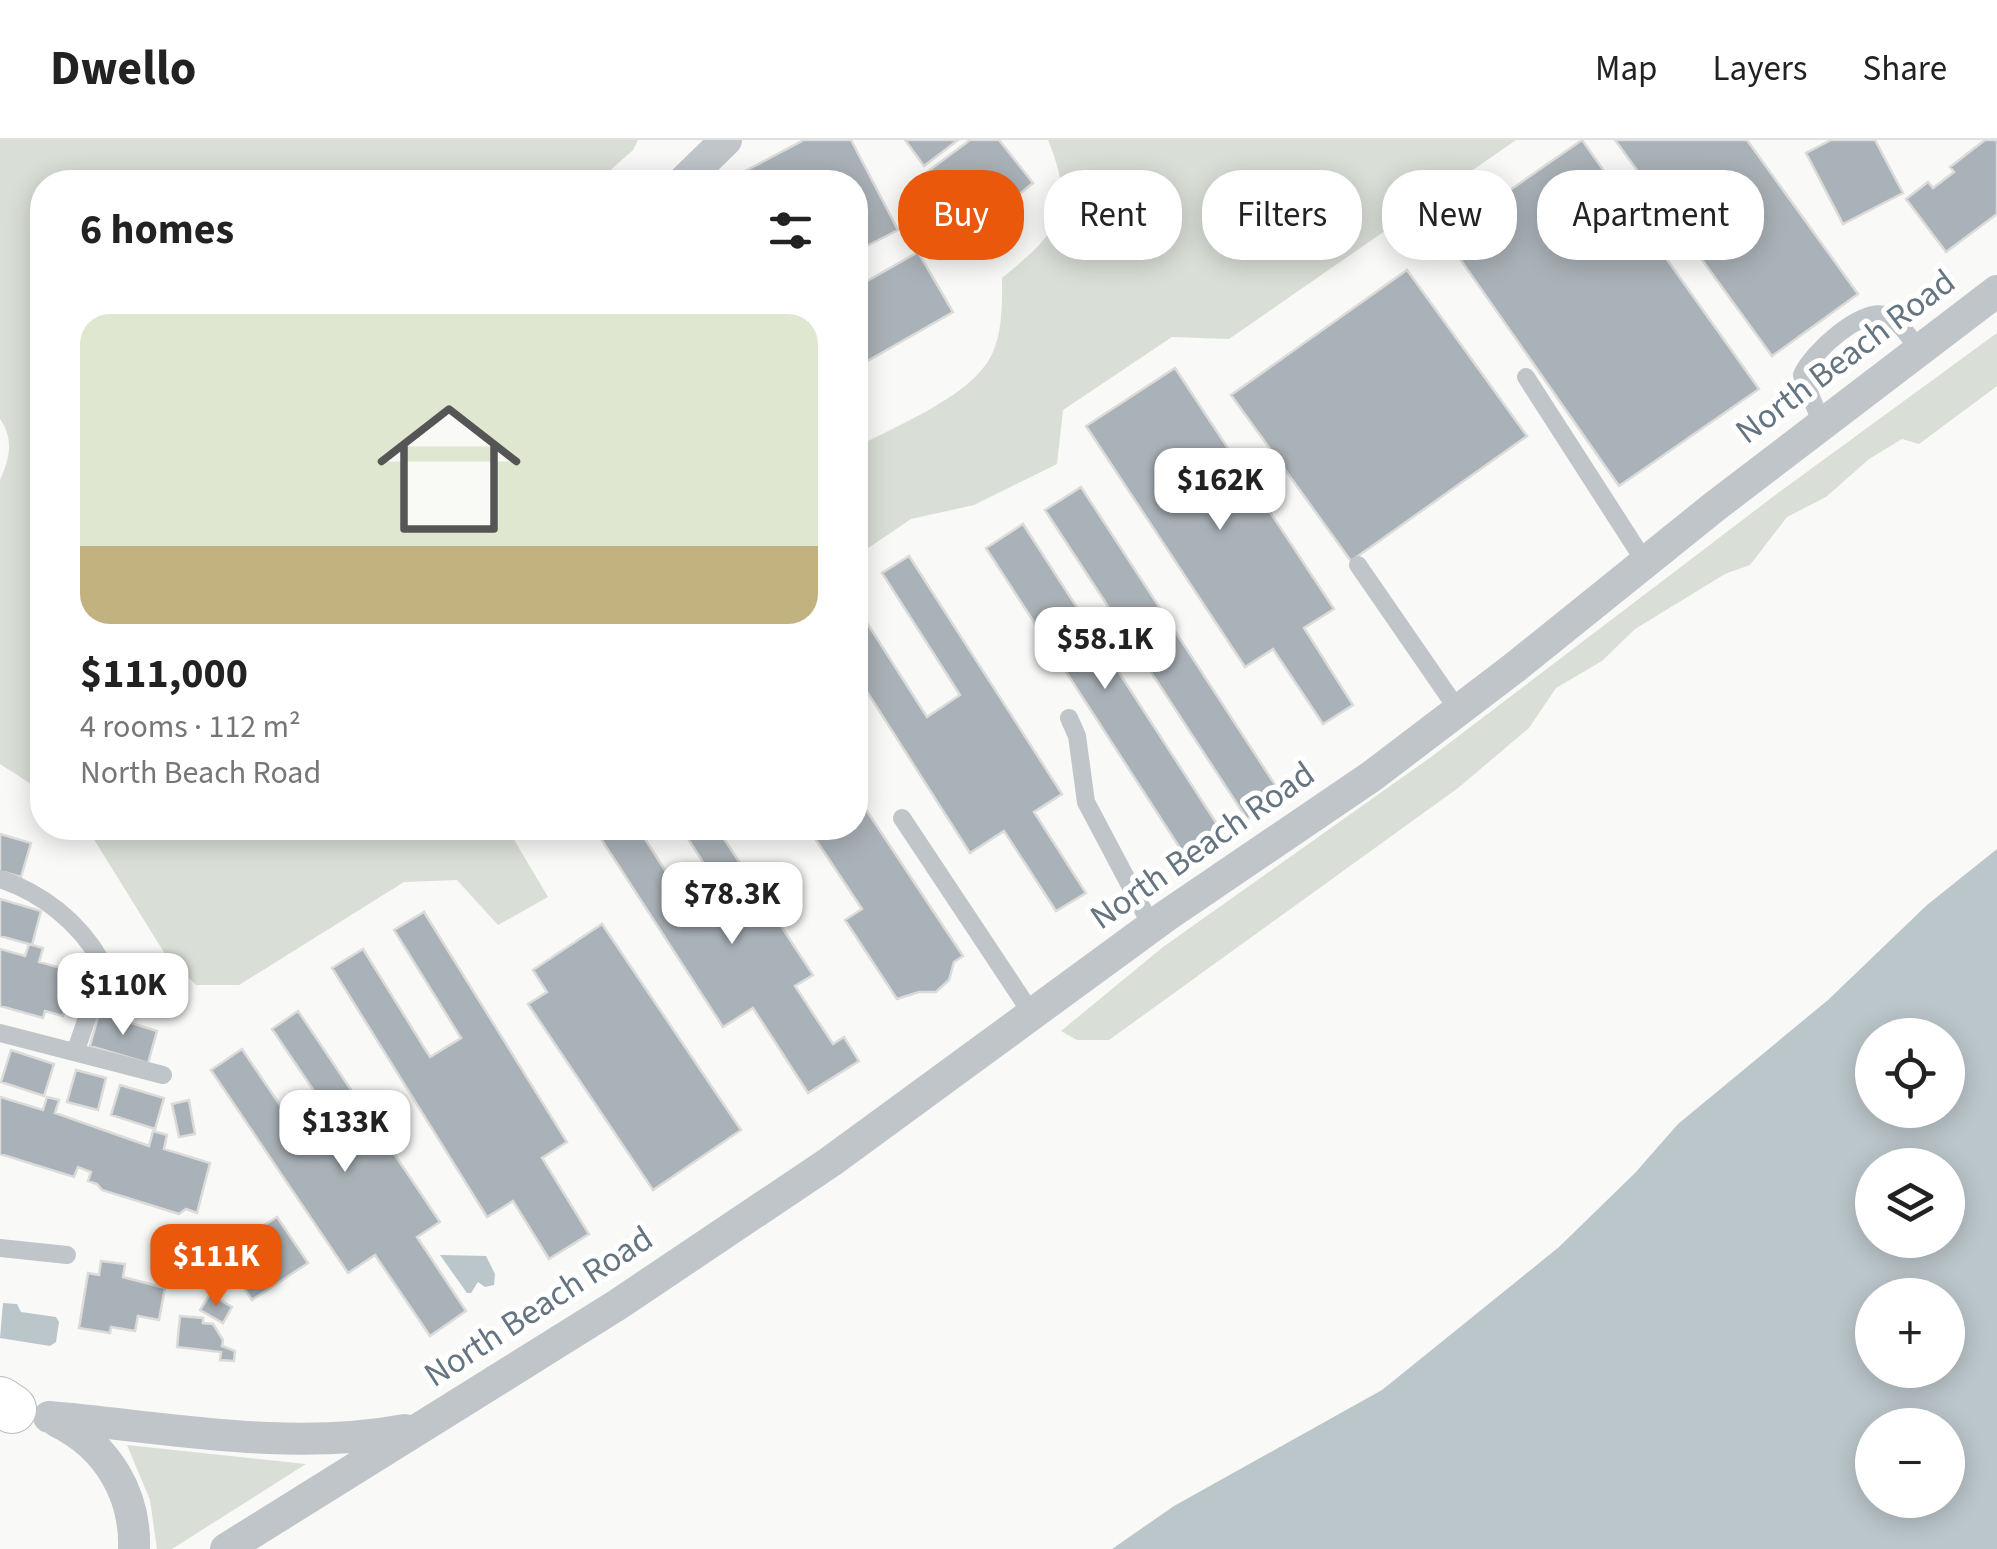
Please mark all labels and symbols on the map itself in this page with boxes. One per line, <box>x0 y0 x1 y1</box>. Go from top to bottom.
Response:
street label: North Beach Road <box>1725 257 1966 456</box>
pin: $162K <box>1150 448 1290 533</box>
pin: $58.1K <box>1024 607 1186 692</box>
street label: North Beach Road <box>1080 750 1325 942</box>
pin: $78.3K <box>651 862 813 947</box>
pin: $110K <box>53 953 193 1038</box>
pin: $133K <box>275 1090 415 1175</box>
street label: North Beach Road <box>414 1214 663 1400</box>
pin: $111K <box>146 1224 286 1309</box>

